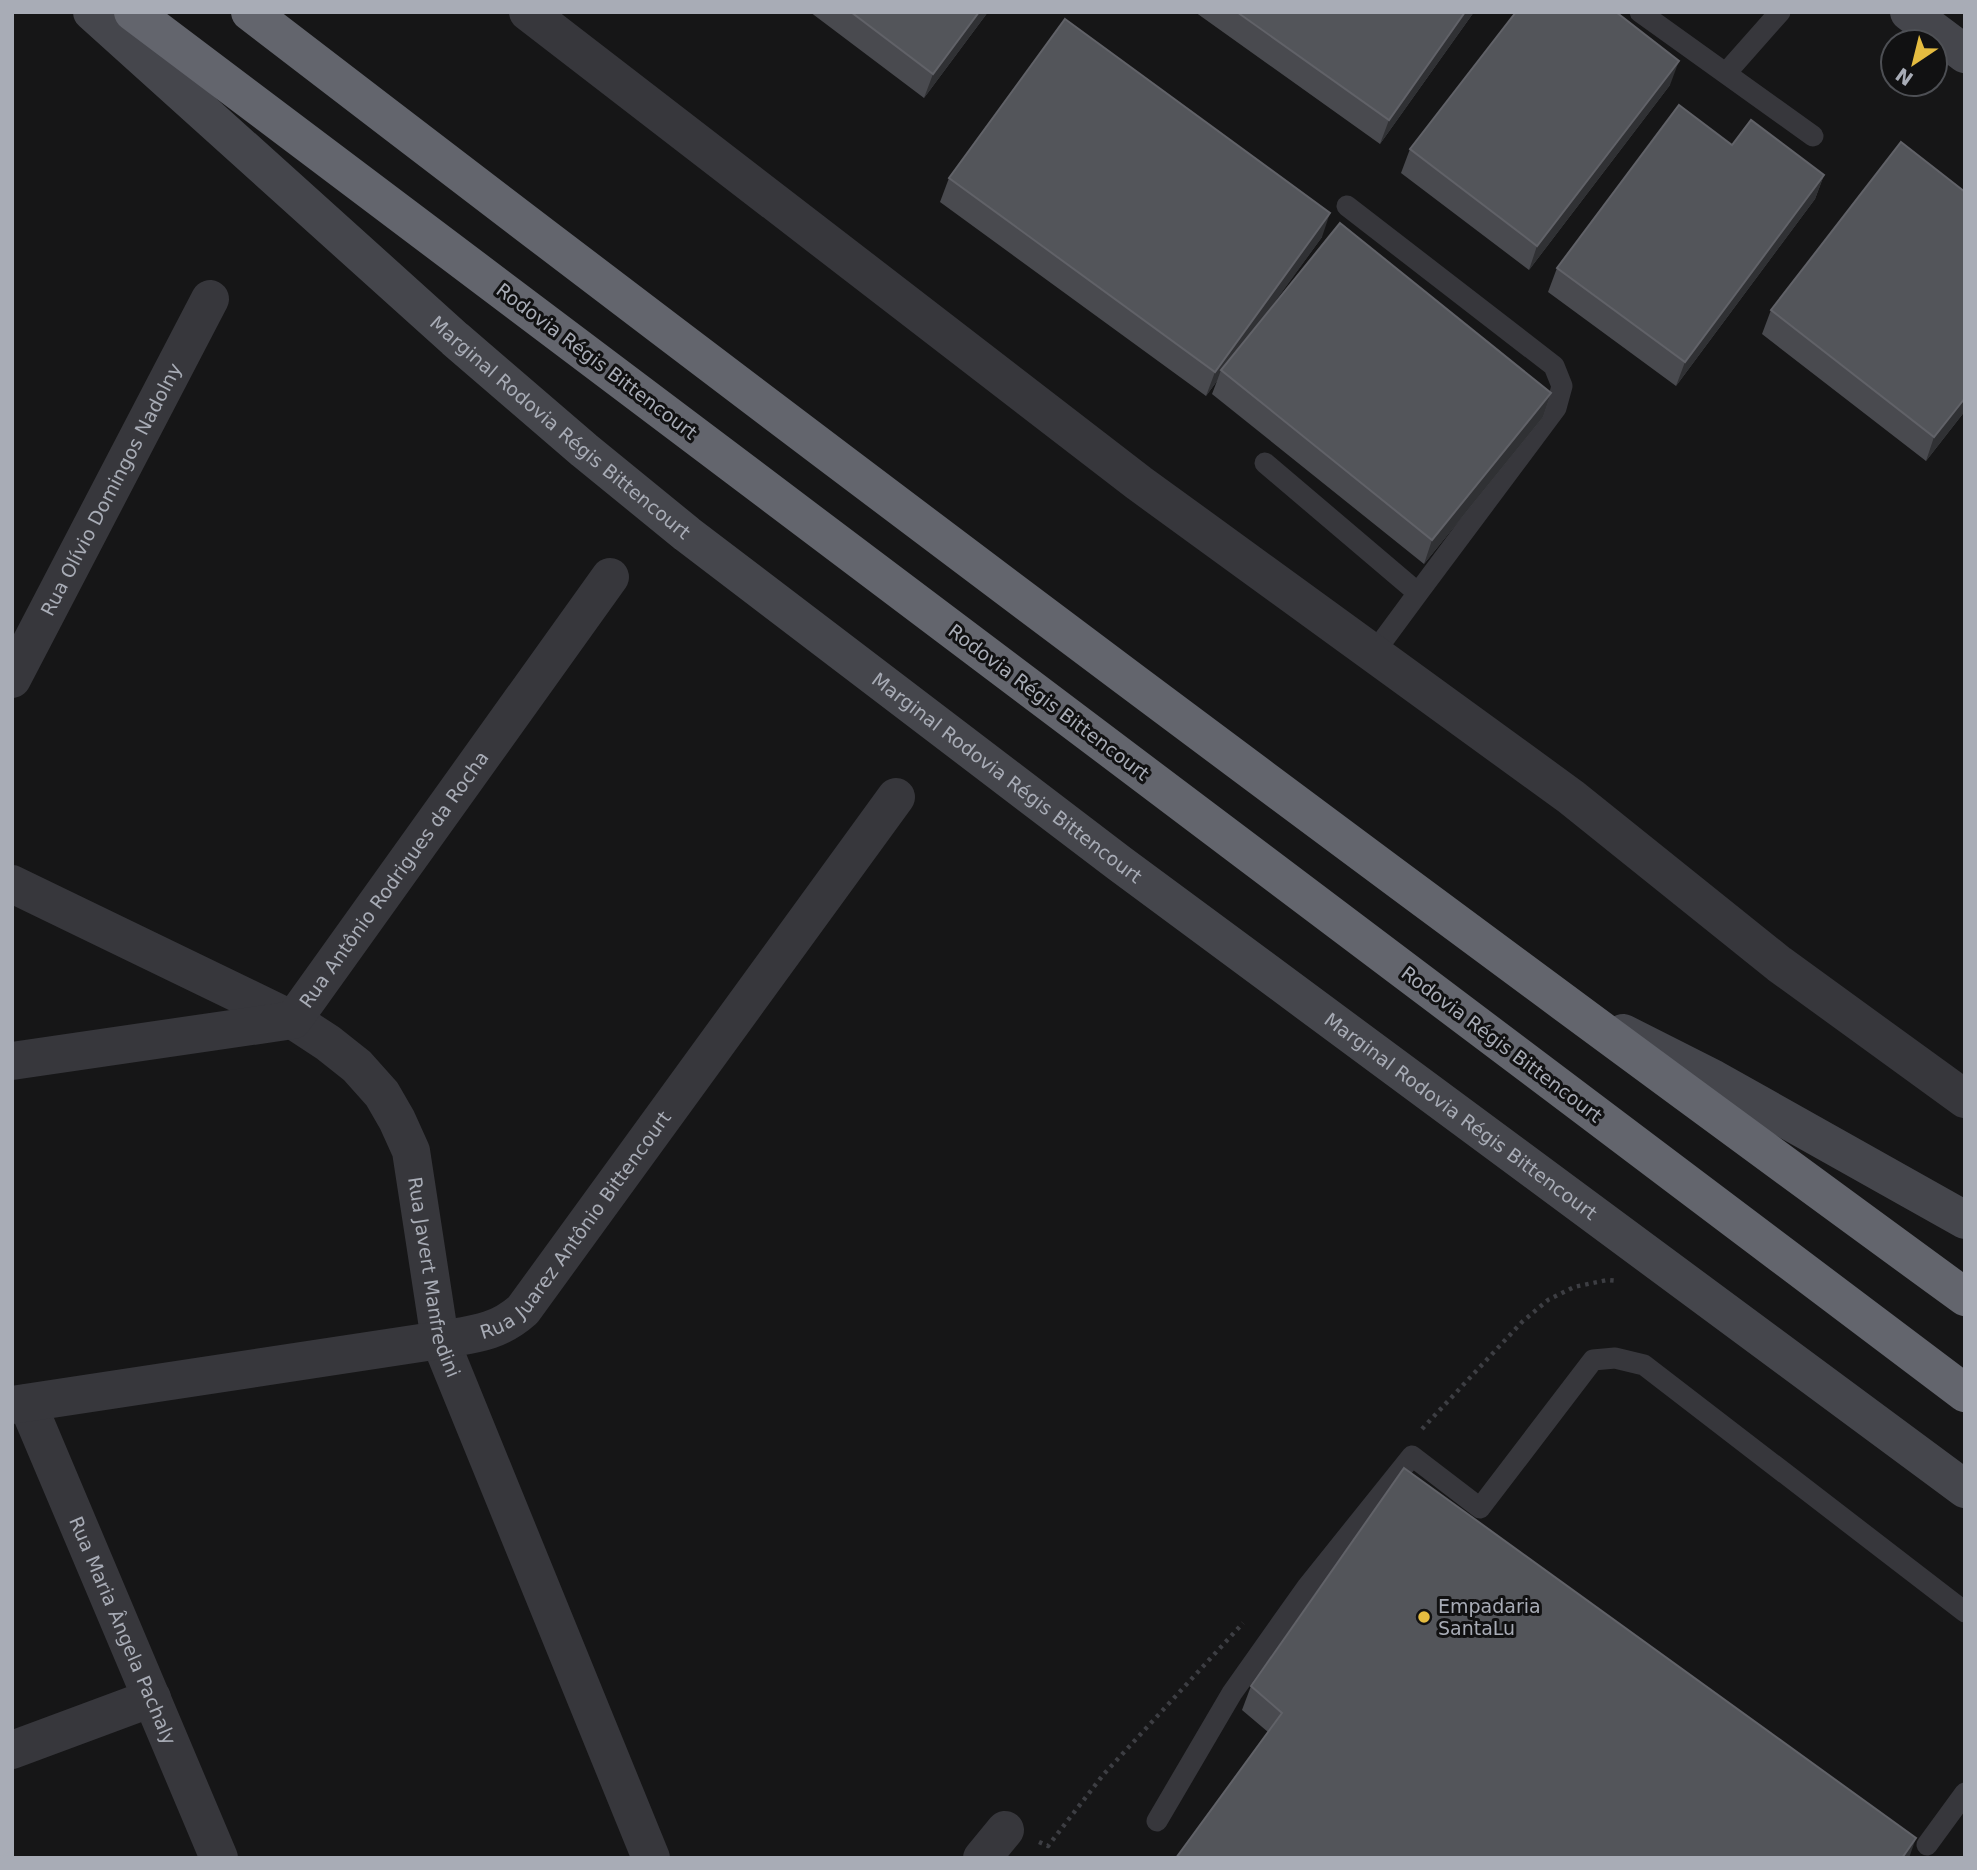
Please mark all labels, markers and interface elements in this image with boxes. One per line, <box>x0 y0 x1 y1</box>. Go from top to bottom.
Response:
north arrow <box>1879 28 1949 98</box>
text: N <box>1891 63 1917 90</box>
street label: Rodovia Régis Bittencourt <box>492 278 702 444</box>
street label: Marginal Rodovia Régis Bittencourt <box>426 311 695 543</box>
street label: Rua Olívio Domingos Nadolny <box>36 359 186 619</box>
street label: Rodovia Régis Bittencourt <box>944 619 1154 785</box>
street label: Marginal Rodovia Régis Bittencourt <box>868 668 1147 887</box>
street label: Rua Antônio Rodrigues da Rocha <box>295 747 493 1012</box>
street label: Rodovia Régis Bittencourt <box>1397 961 1607 1127</box>
street label: Marginal Rodovia Régis Bittencourt <box>1320 1008 1602 1224</box>
street label: Rua Juarez Antônio Bittencourt <box>477 1107 675 1343</box>
street label: Rua Javert Manfredini <box>404 1175 465 1381</box>
street label: Rua Maria Ângela Pachaly <box>65 1513 181 1748</box>
place label: Empadaria SantaLu <box>1438 1595 1541 1639</box>
marker: Empadaria SantaLu <box>1416 1609 1432 1625</box>

